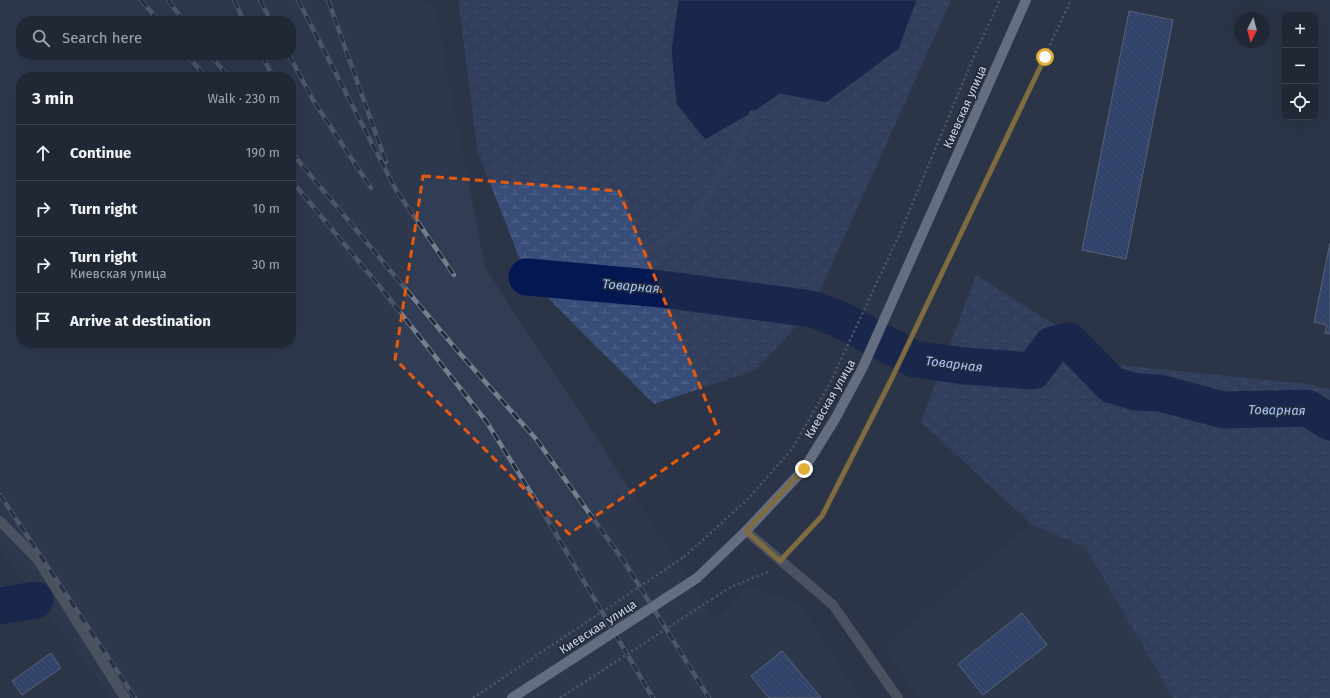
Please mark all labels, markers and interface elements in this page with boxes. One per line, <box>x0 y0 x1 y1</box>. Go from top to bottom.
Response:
north arrow <box>1234 12 1270 48</box>
map controls <box>1282 12 1318 120</box>
button: + <box>1282 12 1318 48</box>
search box <box>16 16 296 60</box>
icon: search <box>30 27 52 49</box>
text: Search here <box>62 29 142 47</box>
route start <box>1036 48 1054 66</box>
button: − <box>1282 48 1318 84</box>
street label: Киевская улица <box>940 63 990 151</box>
button: locate <box>1282 84 1318 120</box>
text: 3 min <box>32 88 74 109</box>
text: Walk · 230 m <box>208 91 280 106</box>
icon: ahead <box>32 142 54 164</box>
text: Continue <box>70 144 131 162</box>
text: 190 m <box>246 145 280 160</box>
icon: right <box>32 198 54 220</box>
text: Turn right <box>70 200 137 218</box>
text: 10 m <box>253 201 280 216</box>
text: Turn right <box>70 248 137 266</box>
icon: right <box>32 254 54 276</box>
text: 30 m <box>252 257 280 272</box>
text: Киевская улица <box>70 266 167 281</box>
water label: Товарная <box>602 276 660 296</box>
icon: arrive <box>32 310 54 332</box>
text: Arrive at destination <box>70 312 211 330</box>
water label: Товарная <box>925 353 983 375</box>
street label: Киевская улица <box>802 357 858 441</box>
water label: Товарная <box>1248 402 1306 418</box>
route end <box>795 460 813 478</box>
street label: Киевская улица <box>557 597 639 657</box>

